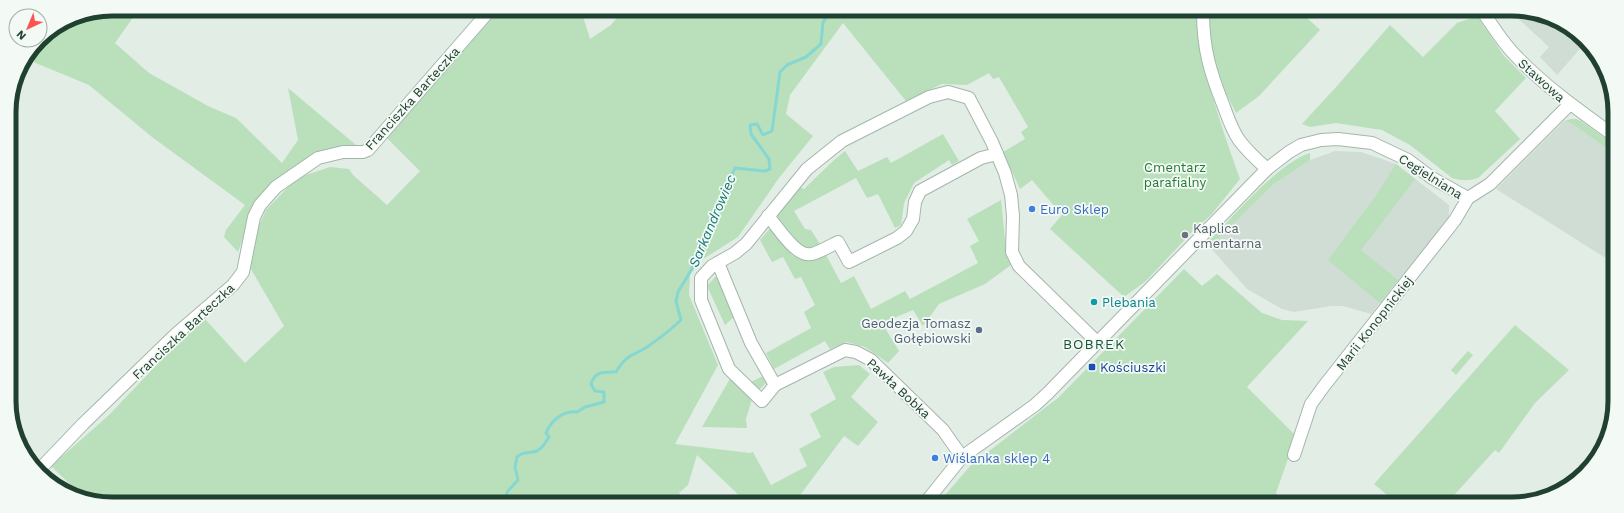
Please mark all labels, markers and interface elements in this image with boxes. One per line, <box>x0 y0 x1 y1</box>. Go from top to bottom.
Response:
north arrow <box>8 8 48 48</box>
text: N <box>14 27 29 42</box>
street label: Franciszka Barteczka <box>362 43 463 153</box>
street label: Stawowa <box>1515 56 1568 106</box>
street label: Cegielniana <box>1396 151 1466 202</box>
park label: Cmentarz parafialny <box>1144 160 1206 190</box>
water label: Sarkandrowiec <box>685 172 739 270</box>
place label: Euro Sklep <box>1040 202 1109 217</box>
marker: Euro Sklep <box>1027 204 1037 214</box>
place label: Kaplica cmentarna <box>1193 221 1262 251</box>
marker: Kaplica cmentarna <box>1180 230 1190 240</box>
street label: Marii Konopnickiej <box>1333 273 1416 373</box>
street label: Franciszka Barteczka <box>129 280 238 382</box>
place label: Plebania <box>1102 295 1156 310</box>
marker: Plebania <box>1089 297 1099 307</box>
place label: Geodezja Tomasz Gołębiowski <box>861 316 971 346</box>
marker: Geodezja Tomasz Gołębiowski <box>974 325 984 335</box>
district label: BOBREK <box>1063 336 1125 352</box>
street label: Pawła Bobka <box>864 355 934 422</box>
place label: Kościuszki <box>1100 360 1166 375</box>
marker: Kościuszki <box>1087 362 1097 372</box>
place label: Wiślanka sklep 4 <box>943 451 1050 466</box>
marker: Wiślanka sklep 4 <box>930 453 940 463</box>

